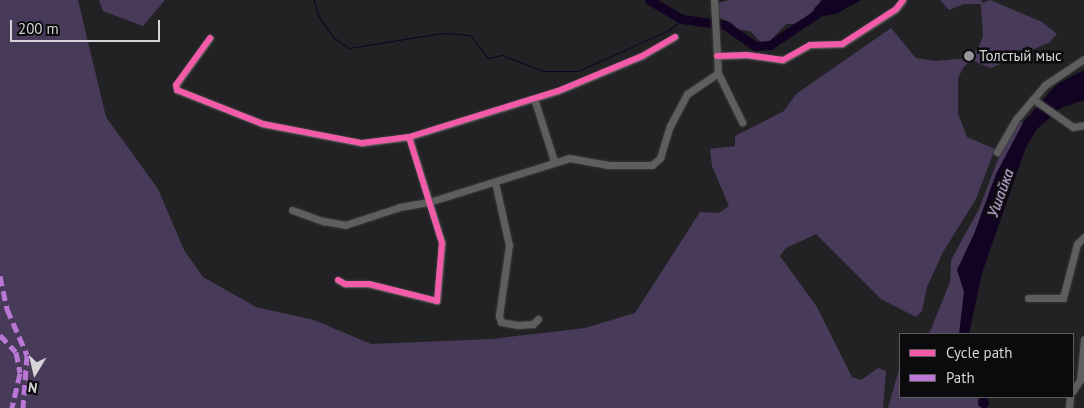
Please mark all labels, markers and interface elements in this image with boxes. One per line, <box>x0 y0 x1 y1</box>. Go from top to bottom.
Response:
scale bar <box>12 10 162 42</box>
text: 200 m <box>18 19 59 38</box>
place label: Толстый мыс <box>979 47 1062 65</box>
marker: Толстый мыс <box>963 50 975 62</box>
water label: Ушайка <box>982 166 1018 220</box>
legend <box>899 333 1074 398</box>
text: Cycle path <box>946 343 1012 362</box>
north arrow <box>10 348 60 398</box>
text: Path <box>946 368 975 387</box>
text: N <box>27 378 39 397</box>

